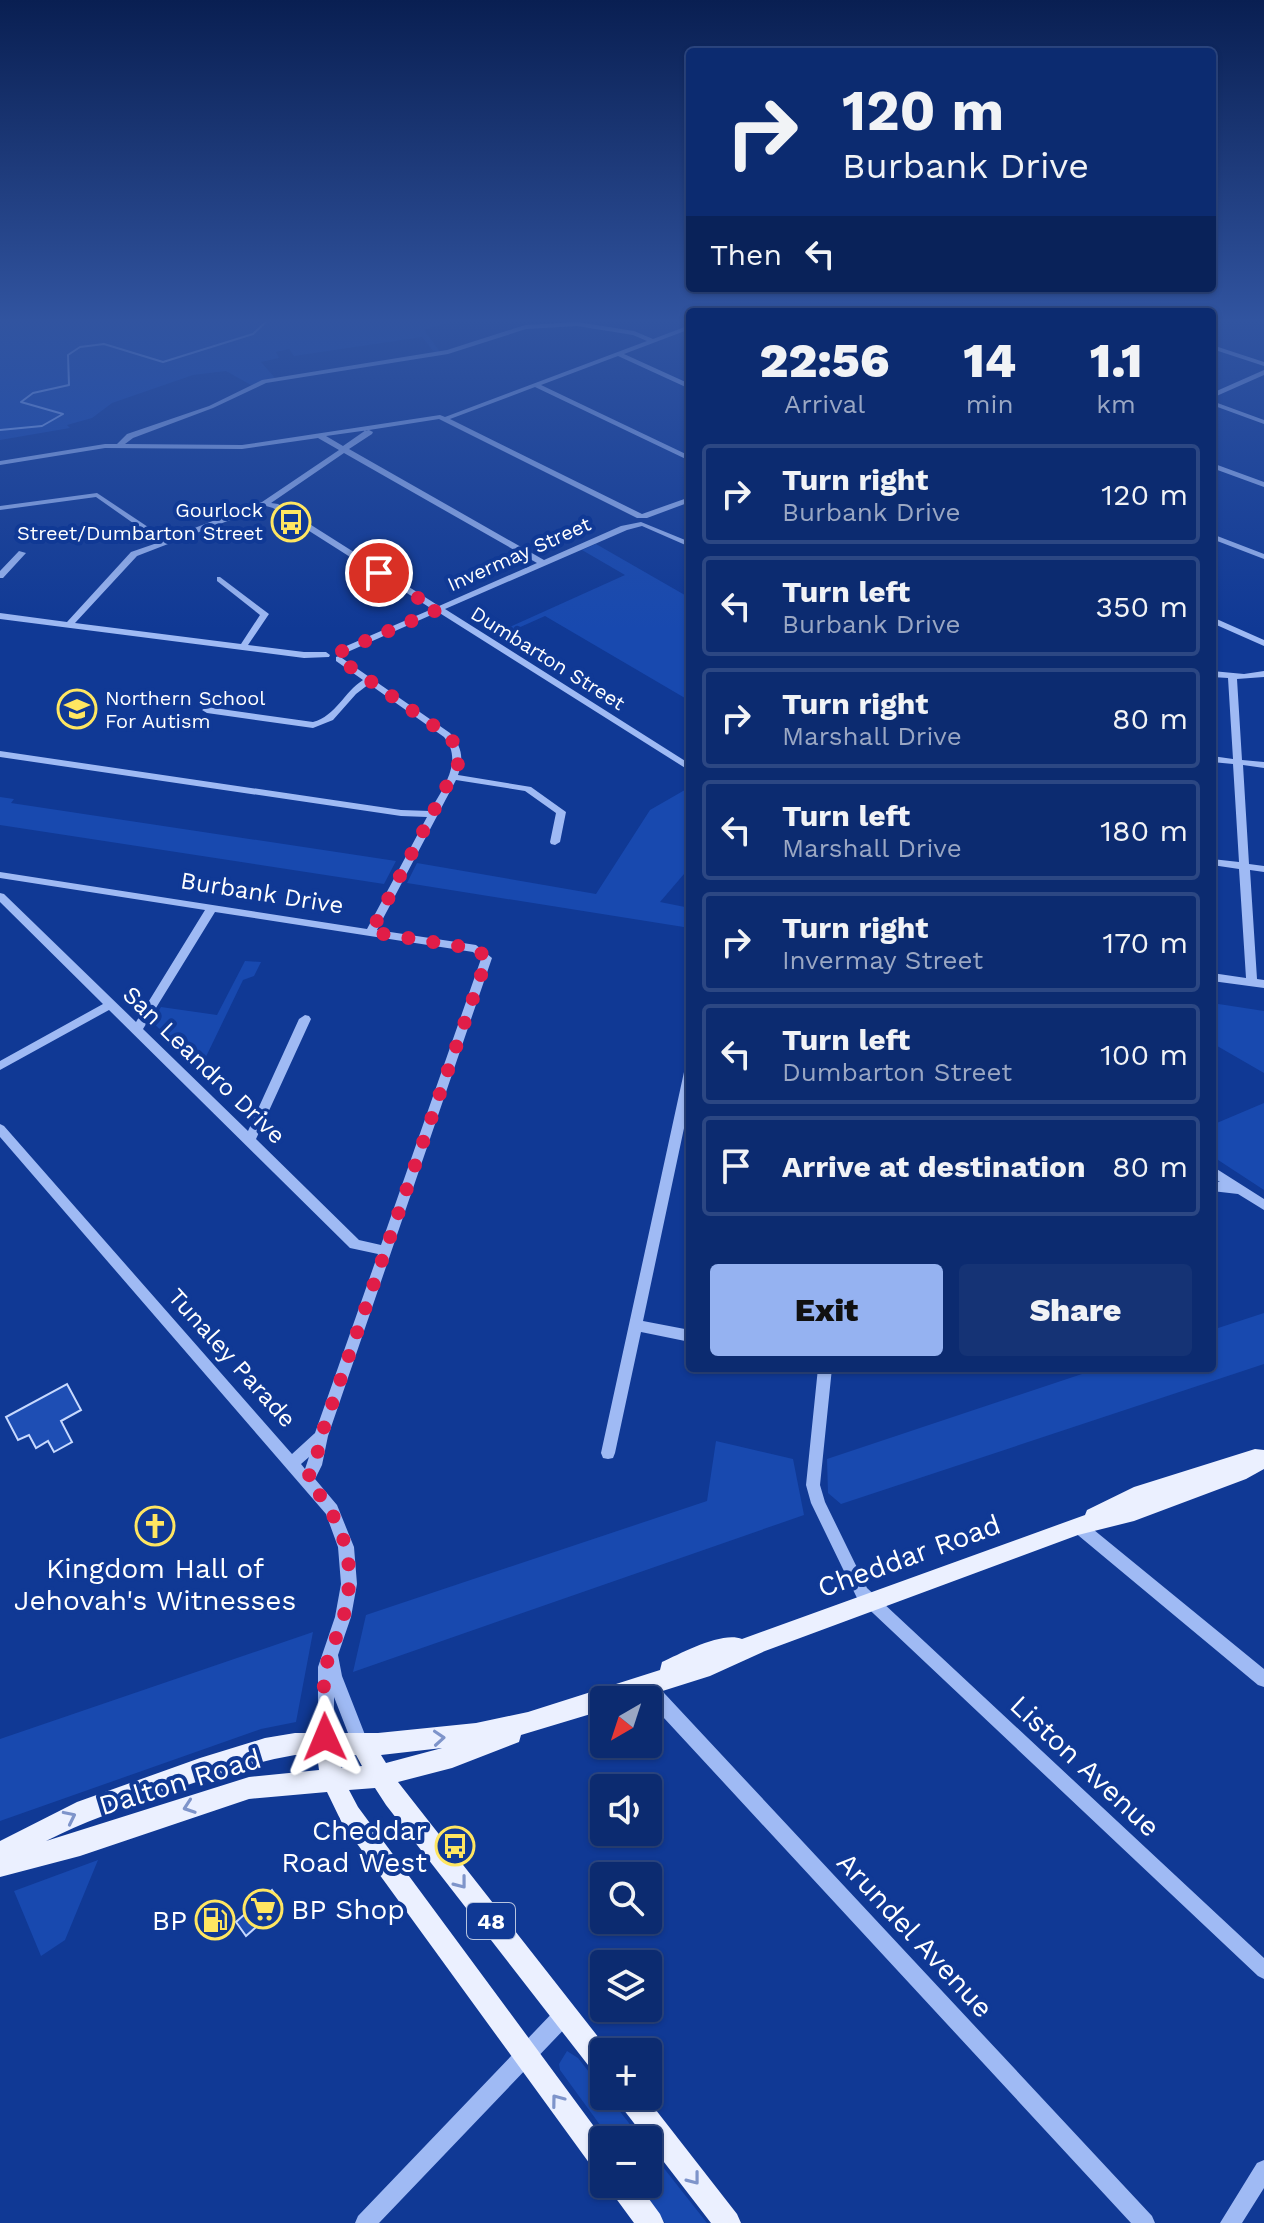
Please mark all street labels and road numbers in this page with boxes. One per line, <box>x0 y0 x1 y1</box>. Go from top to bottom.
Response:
street label: Invermay Street <box>443 511 595 596</box>
street label: Dumbarton Street <box>467 601 630 715</box>
street label: Burbank Drive <box>178 866 346 920</box>
street label: San Leandro Drive <box>117 980 291 1150</box>
street label: Tunaley Parade <box>162 1283 302 1433</box>
street label: Cheddar Road <box>813 1508 1005 1604</box>
street label: Liston Avenue <box>1003 1688 1167 1844</box>
street label: Dalton Road <box>95 1742 265 1822</box>
street label: Arundel Avenue <box>830 1846 1000 2024</box>
road number: 48 <box>467 1903 515 1939</box>

